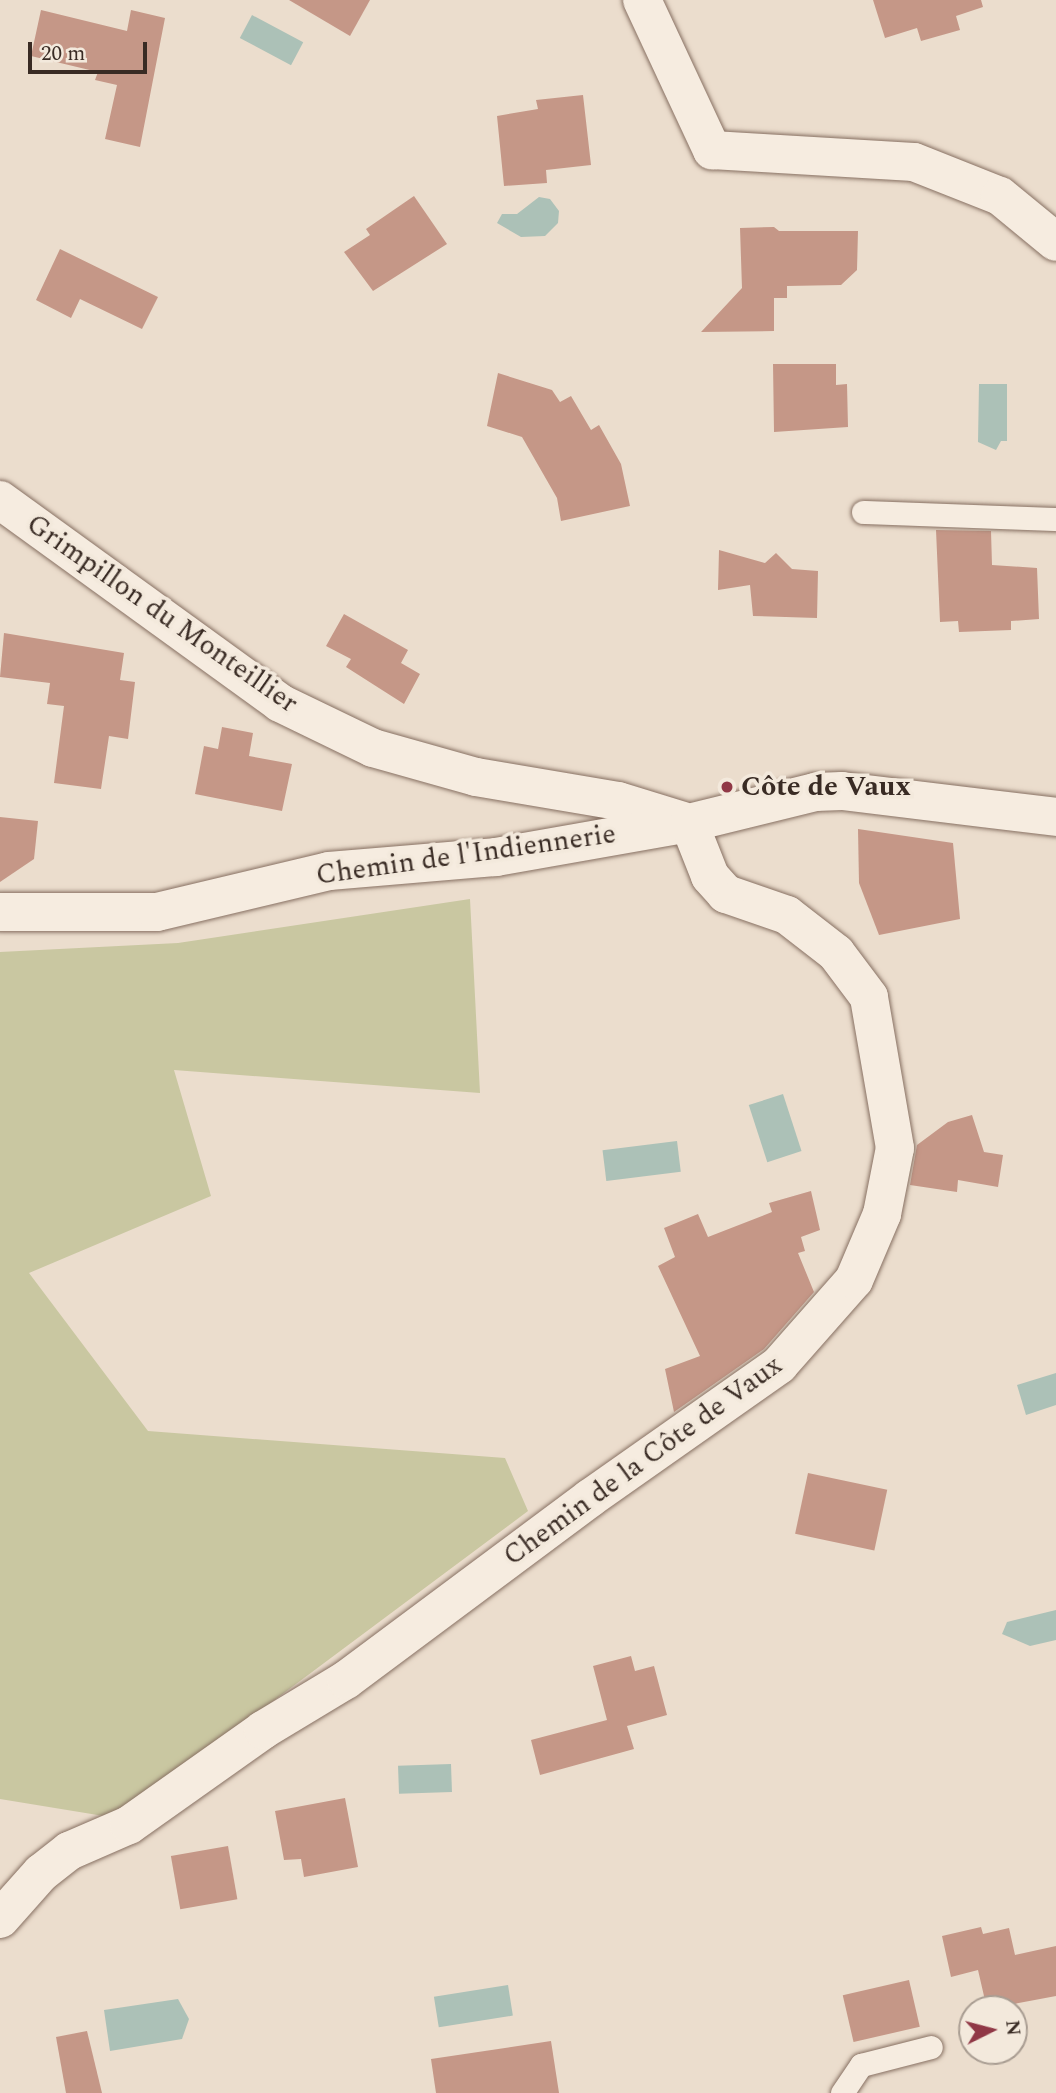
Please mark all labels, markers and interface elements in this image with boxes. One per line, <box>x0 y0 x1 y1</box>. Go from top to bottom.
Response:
scale bar <box>32 28 150 72</box>
text: 20 m <box>41 38 85 70</box>
street label: Grimpillon du Monteillier <box>20 507 304 721</box>
place label: Côte de Vaux <box>741 770 911 804</box>
marker: Côte de Vaux <box>719 779 735 795</box>
street label: Chemin de l'Indiennerie <box>314 817 618 893</box>
street label: Chemin de la Côte de Vaux <box>497 1349 789 1573</box>
north arrow <box>958 1995 1028 2065</box>
text: N <box>997 2019 1028 2037</box>

